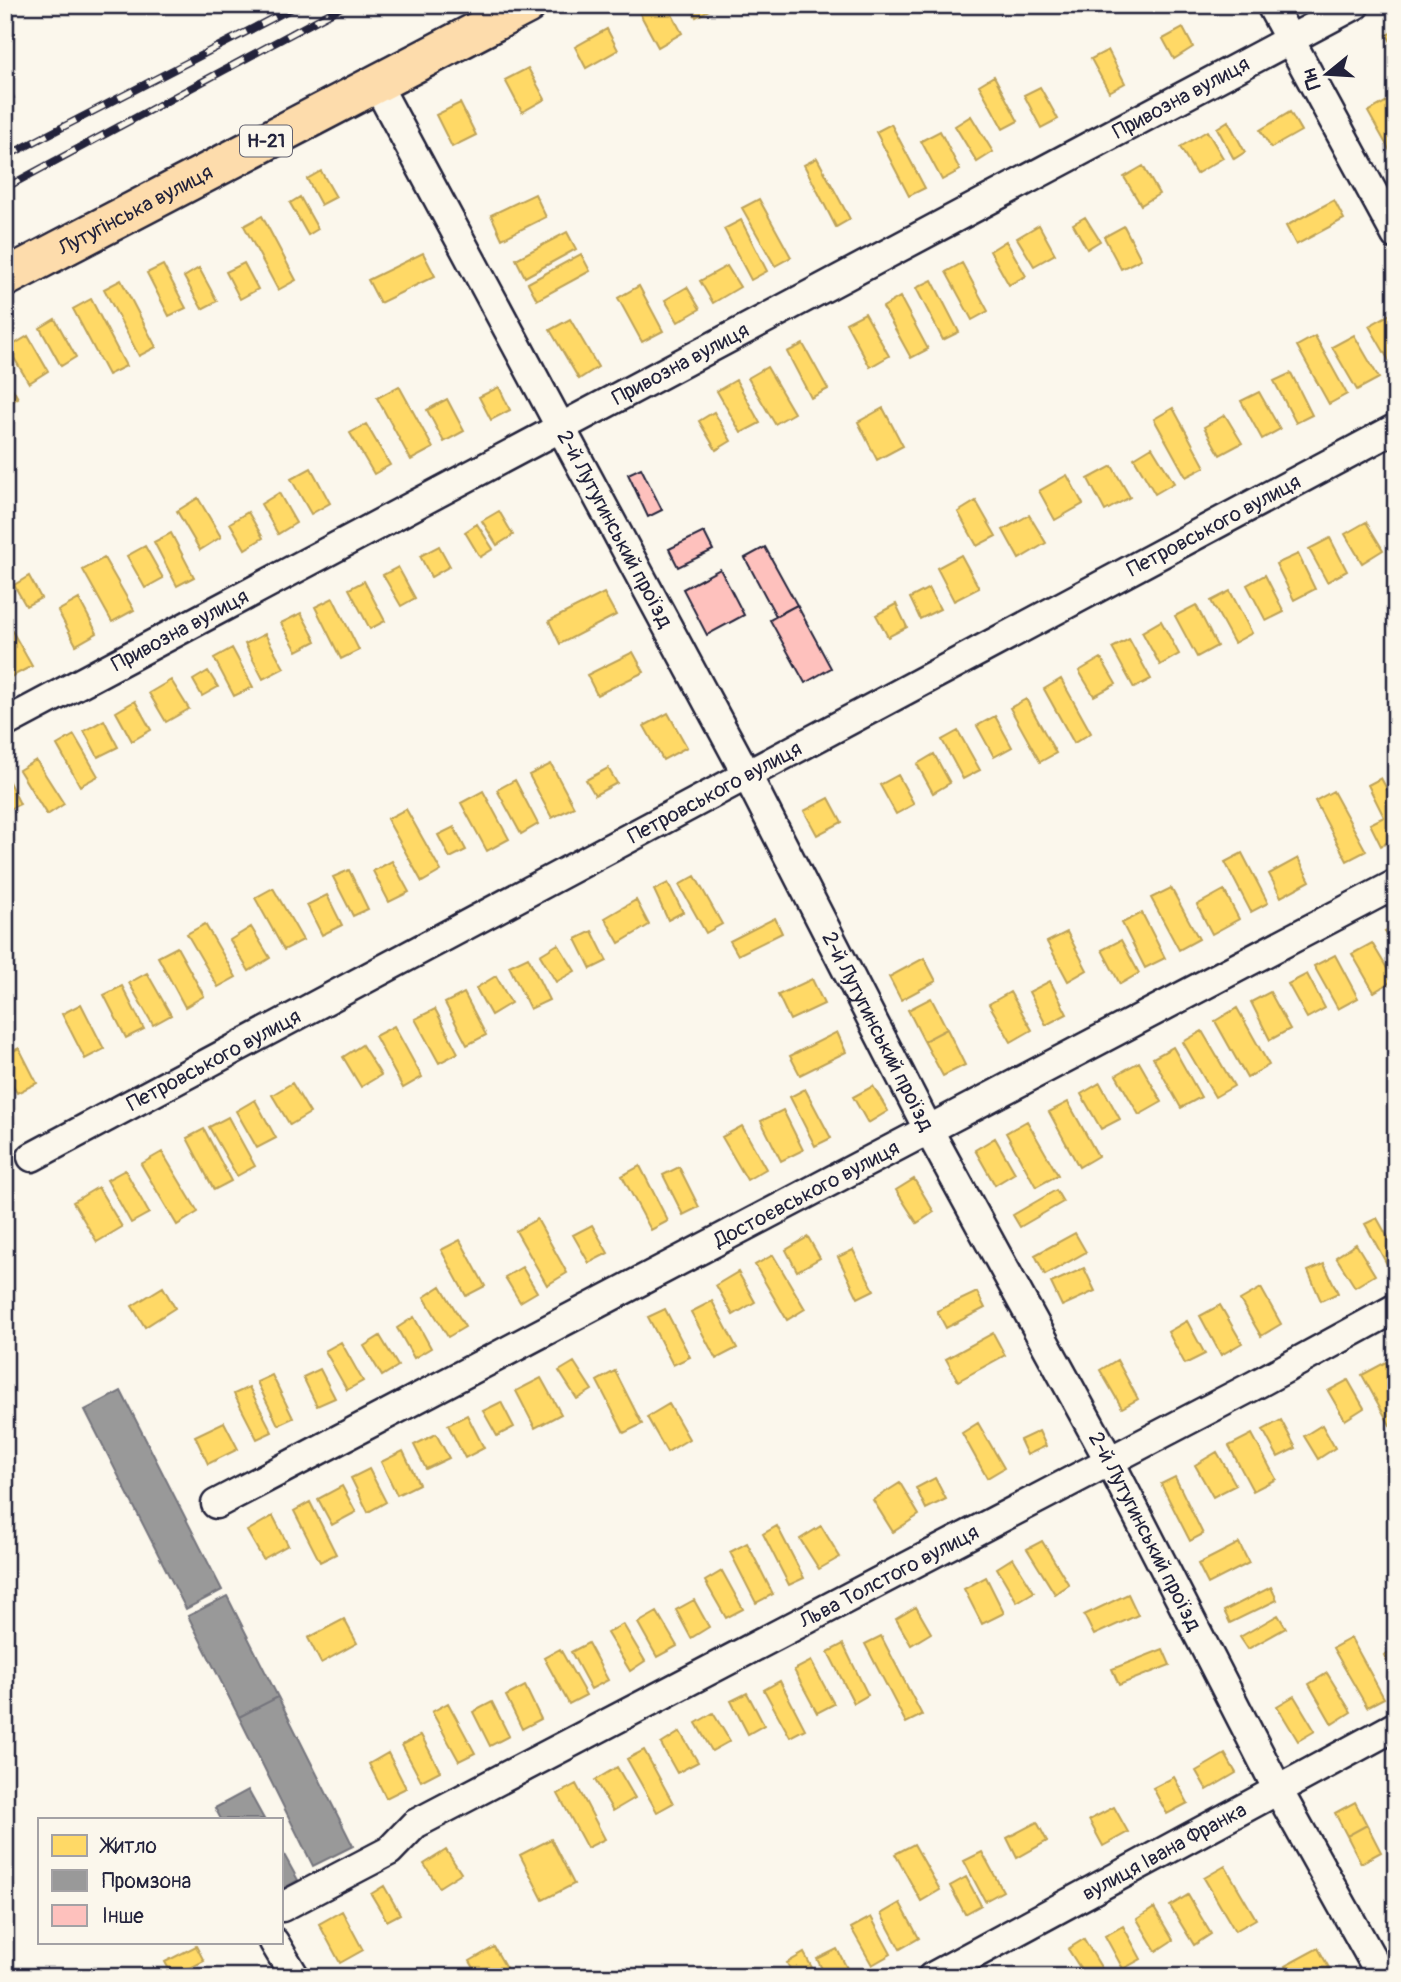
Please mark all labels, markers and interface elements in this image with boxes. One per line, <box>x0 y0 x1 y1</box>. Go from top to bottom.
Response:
north arrow <box>1292 38 1362 108</box>
street label: Привозна вулиця <box>1108 50 1254 145</box>
text: Пн <box>1297 65 1326 93</box>
road number: Н-21 <box>240 125 292 156</box>
street label: Лутугінська вулиця <box>52 158 217 262</box>
street label: Привозна вулиця <box>607 316 754 411</box>
street label: 2-й Лутугинський проїзд <box>551 425 679 633</box>
street label: Петровського вулиця <box>1122 468 1305 583</box>
street label: Привозна вулиця <box>107 583 253 677</box>
street label: Петровського вулиця <box>623 735 806 850</box>
street label: 2-й Лутугинський проїзд <box>816 927 940 1136</box>
street label: Петровського вулиця <box>122 1002 305 1117</box>
street label: Достоєвського вулиця <box>708 1134 904 1254</box>
street label: 2-й Лутугинський проїзд <box>1083 1427 1208 1636</box>
street label: Льва Толстого вулиця <box>794 1518 983 1635</box>
street label: вулиця Івана Франка <box>1077 1796 1251 1907</box>
legend <box>38 1818 284 1944</box>
text: Житло <box>99 1833 157 1860</box>
text: Промзона <box>102 1868 191 1895</box>
text: Інше <box>102 1903 144 1930</box>

